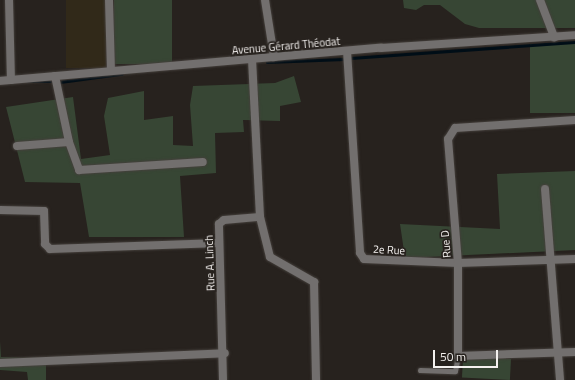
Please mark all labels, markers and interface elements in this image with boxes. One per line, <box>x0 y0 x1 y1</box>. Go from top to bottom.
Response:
street label: Avenue Gérard Théodat <box>231 35 341 57</box>
street label: Rue D <box>438 230 454 258</box>
street label: Rue A. Linch <box>202 235 218 291</box>
street label: 2e Rue <box>373 243 405 257</box>
scale bar <box>435 342 500 368</box>
text: 50 m <box>440 347 466 366</box>

